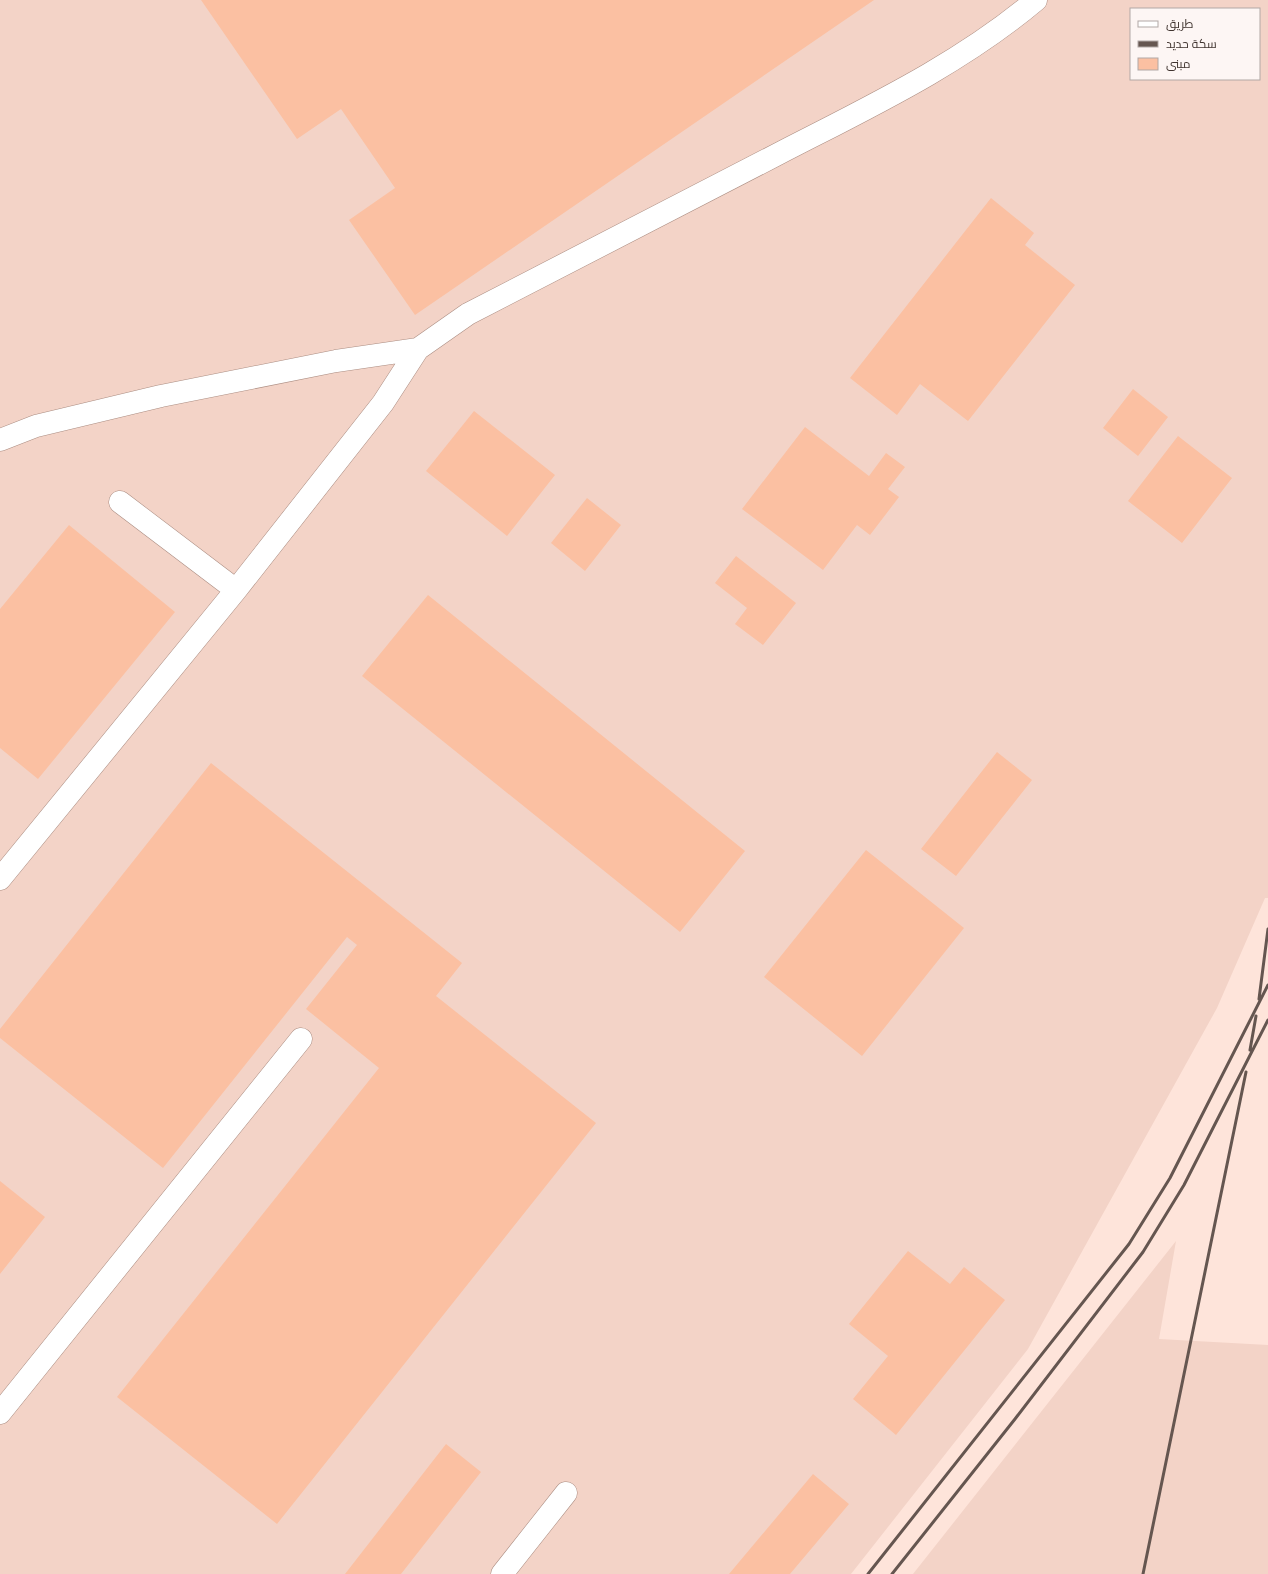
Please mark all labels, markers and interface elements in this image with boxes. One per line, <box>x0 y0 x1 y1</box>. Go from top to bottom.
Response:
legend <box>1130 8 1260 80</box>
text: طريق <box>1166 16 1194 31</box>
text: سكة حديد <box>1166 36 1217 51</box>
text: مبنى <box>1166 56 1191 71</box>

